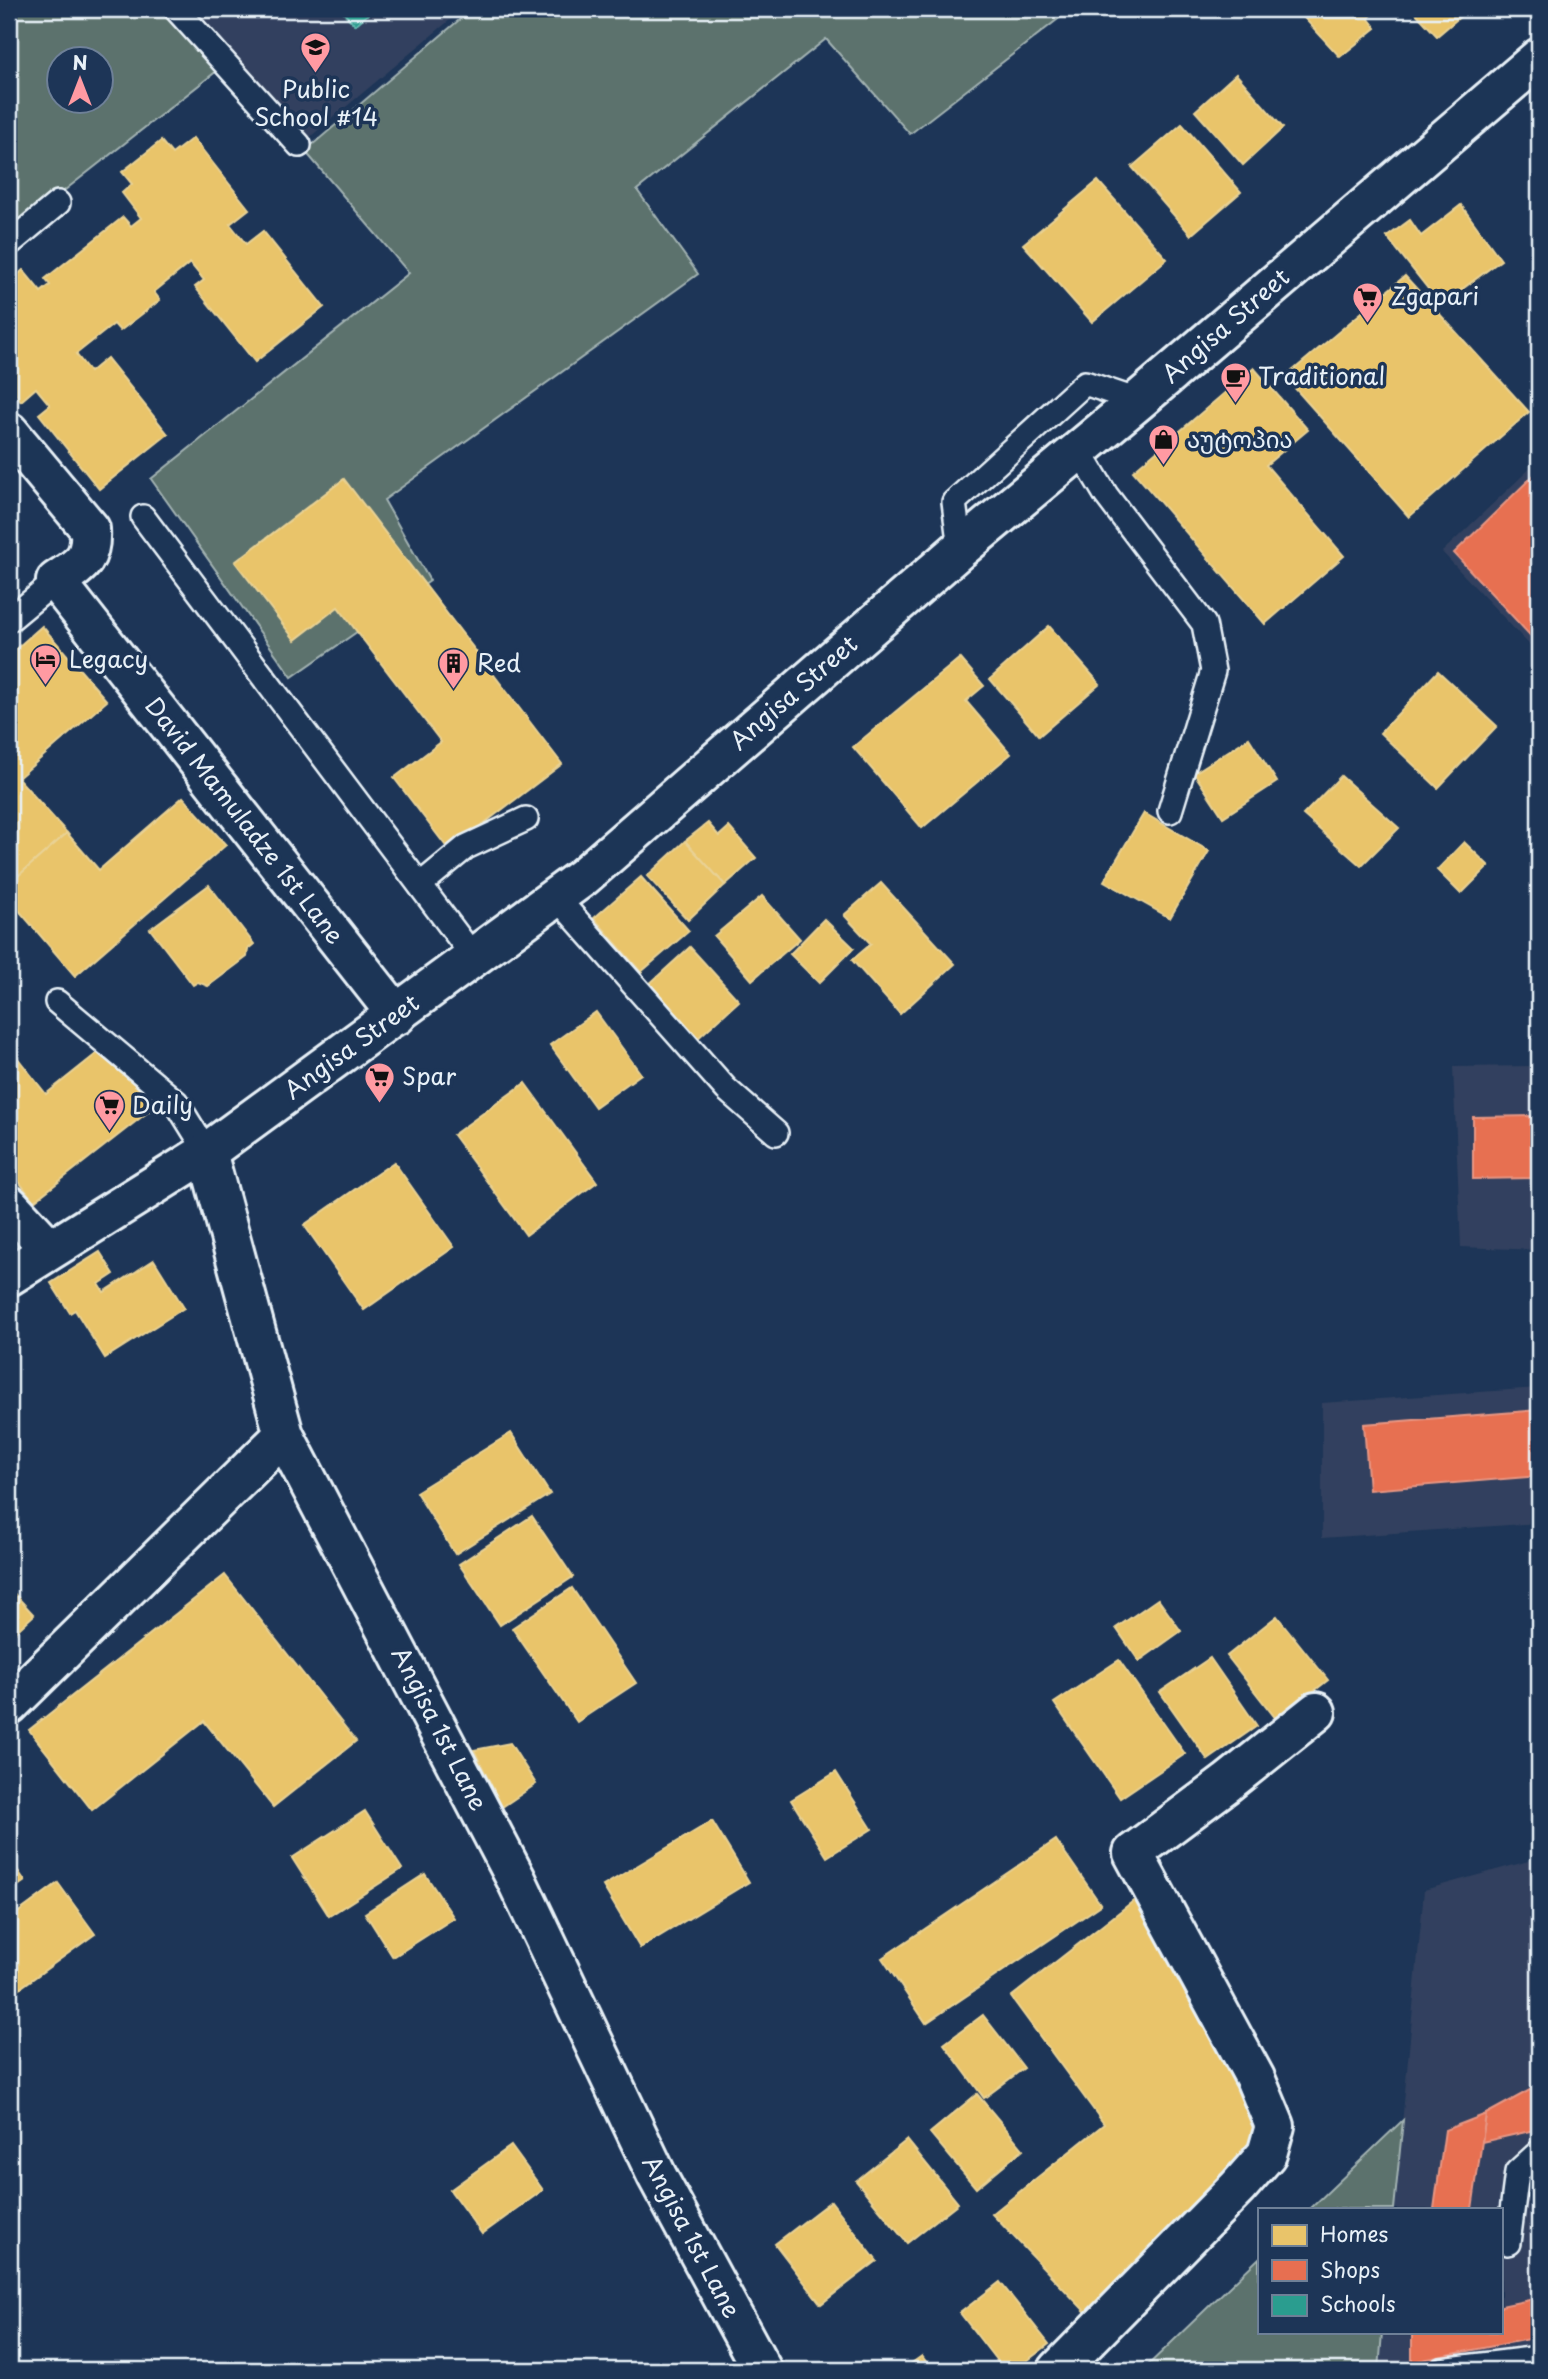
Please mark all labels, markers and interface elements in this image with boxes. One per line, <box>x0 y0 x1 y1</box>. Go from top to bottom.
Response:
school or university icon: Public School #14 <box>299 31 333 75</box>
north arrow <box>46 46 116 116</box>
text: N <box>72 48 88 76</box>
place label: Public School #14 <box>254 70 378 134</box>
street label: Angisa Street <box>1153 259 1297 390</box>
place label: Zgapari <box>1391 277 1479 313</box>
supermarket icon: Zgapari <box>1351 280 1385 324</box>
place label: Traditional <box>1258 357 1385 393</box>
cafe icon: Traditional <box>1218 360 1252 404</box>
place label: აუტოპია <box>1187 420 1293 456</box>
shop icon: აუტოპია <box>1147 423 1181 467</box>
street label: Angisa Street <box>721 626 865 757</box>
place label: Legacy <box>69 640 148 676</box>
hotel icon: Legacy <box>29 643 63 687</box>
place label: Red <box>477 644 521 680</box>
building icon: Red <box>437 647 471 691</box>
street label: David Mamuladze 1st Lane <box>137 688 354 951</box>
street label: Angisa Street <box>276 984 426 1107</box>
place label: Spar <box>402 1057 456 1093</box>
supermarket icon: Spar <box>362 1060 396 1104</box>
place label: Daily <box>132 1086 193 1122</box>
supermarket icon: Daily <box>92 1089 126 1133</box>
street label: Angisa 1st Lane <box>384 1640 498 1816</box>
street label: Angisa 1st Lane <box>635 2148 751 2324</box>
legend <box>1258 2208 1502 2334</box>
text: Homes <box>1320 2217 1388 2249</box>
text: Shops <box>1320 2253 1380 2285</box>
text: Schools <box>1320 2287 1396 2319</box>

